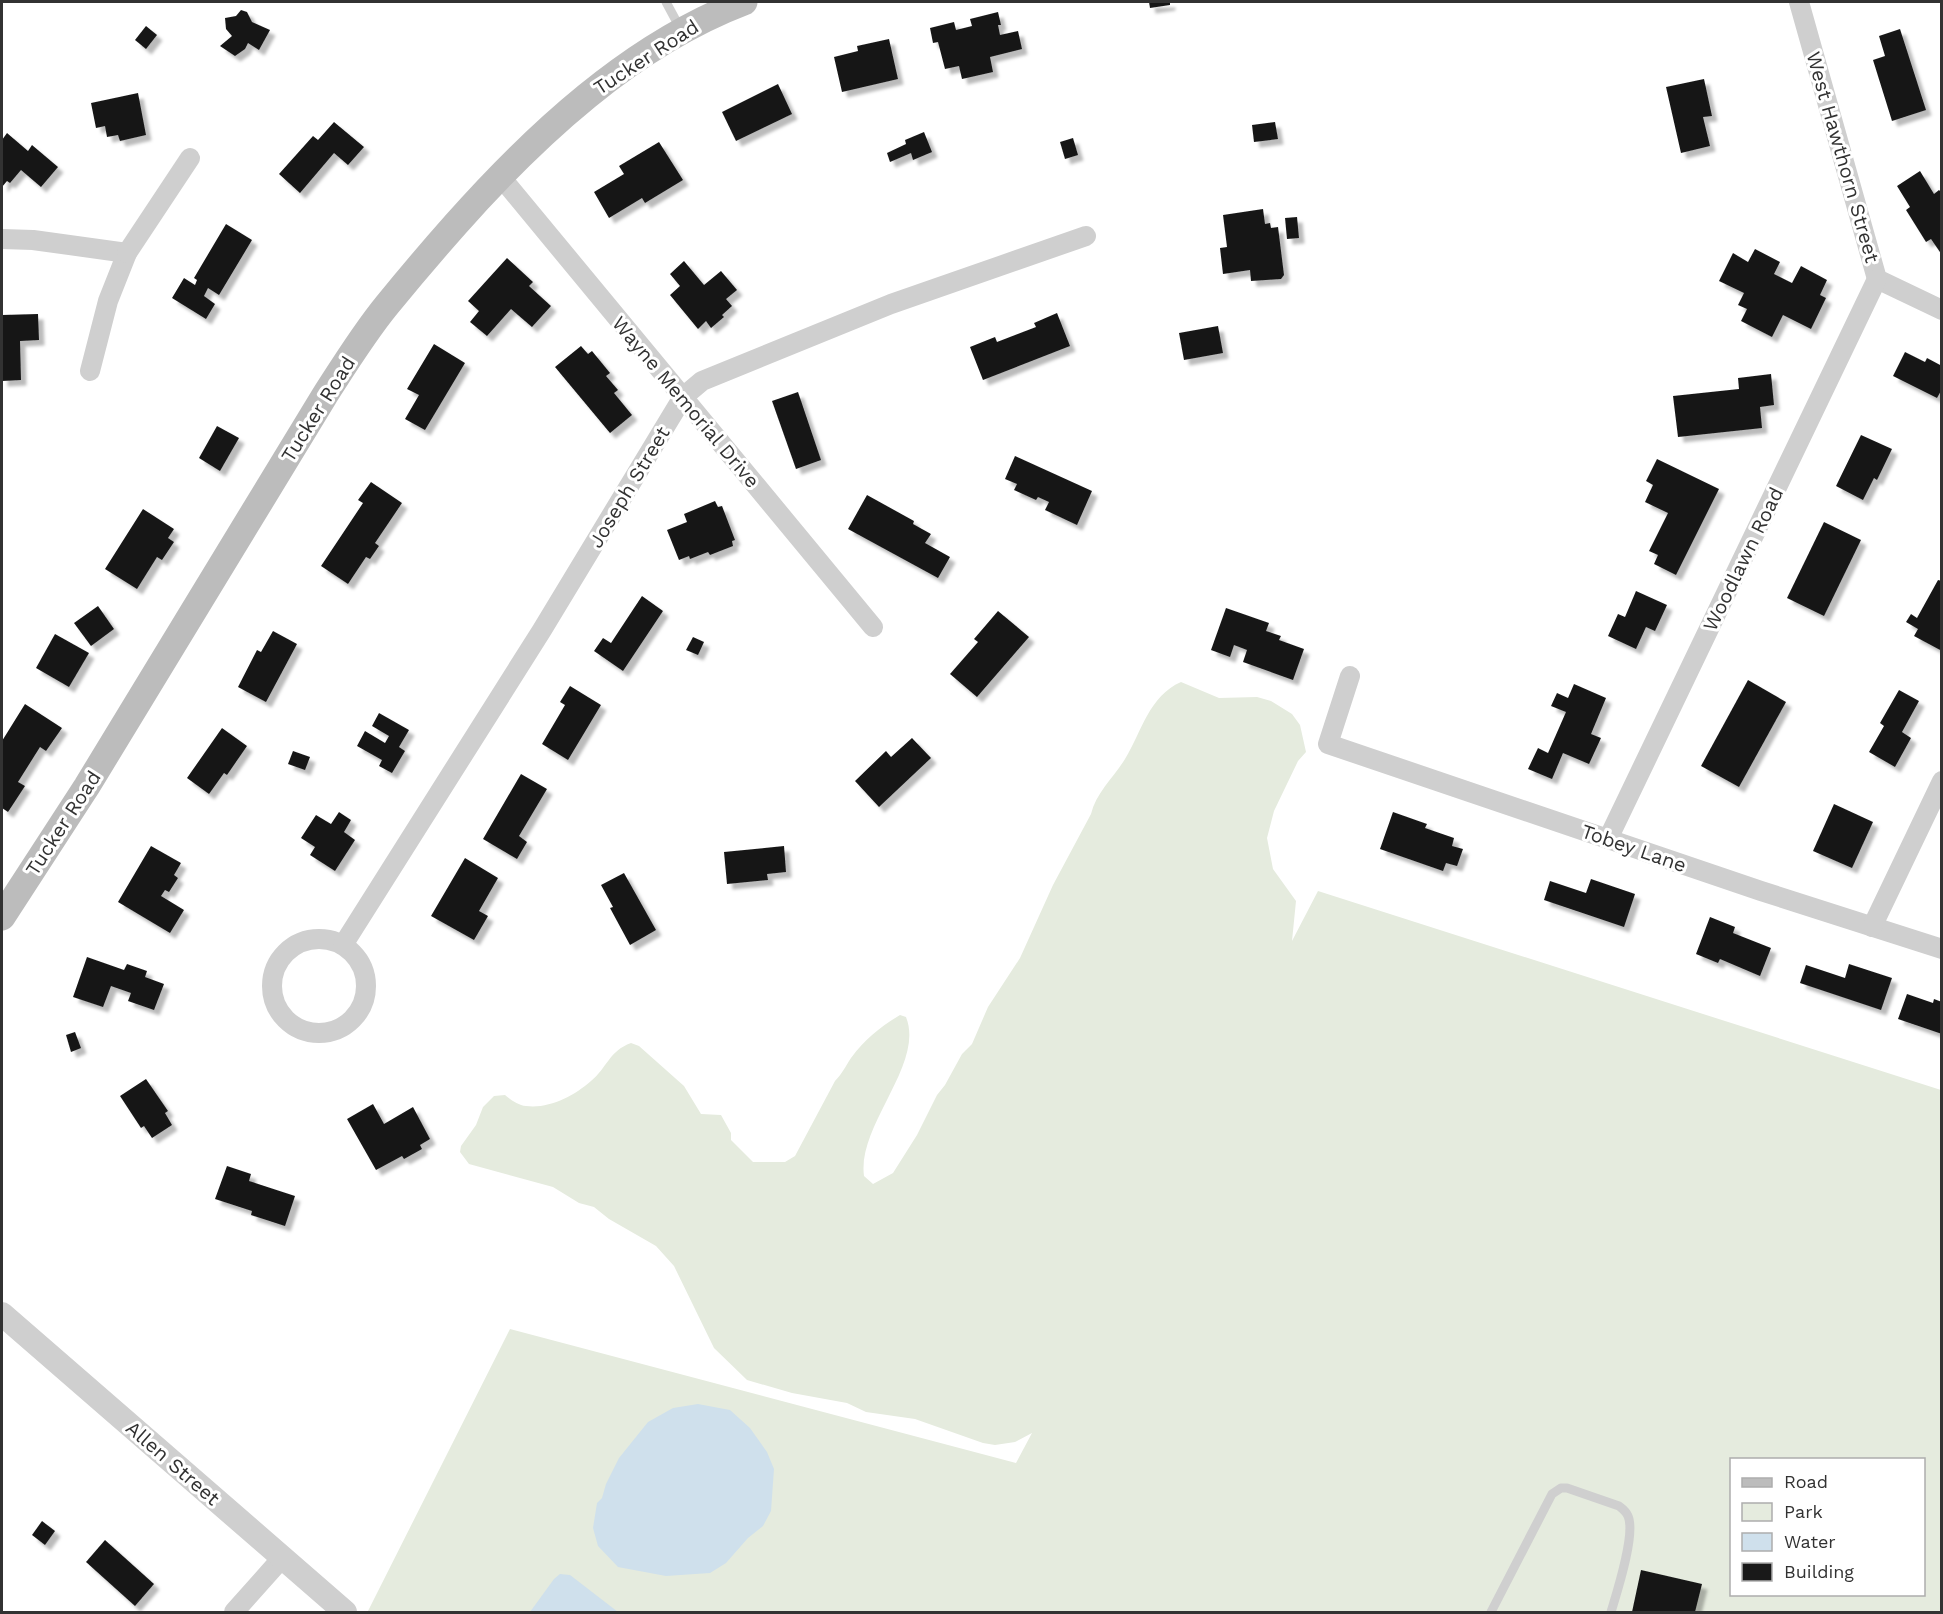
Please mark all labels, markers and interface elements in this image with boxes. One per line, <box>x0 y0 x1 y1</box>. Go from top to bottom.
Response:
street label: Tucker Road <box>589 14 703 100</box>
street label: West Hawthorn Street <box>1801 49 1885 266</box>
street label: Wayne Memorial Drive <box>607 311 765 493</box>
street label: Tucker Road <box>276 352 360 466</box>
street label: Joseph Street <box>583 421 675 552</box>
street label: Woodlawn Road <box>1698 483 1788 635</box>
street label: Tucker Road <box>20 766 106 880</box>
street label: Tobey Lane <box>1578 819 1690 877</box>
street label: Allen Street <box>121 1416 225 1511</box>
legend <box>1730 1458 1925 1596</box>
text: Road <box>1784 1471 1828 1492</box>
text: Park <box>1784 1501 1823 1522</box>
text: Water <box>1784 1531 1836 1552</box>
text: Building <box>1784 1561 1854 1582</box>

